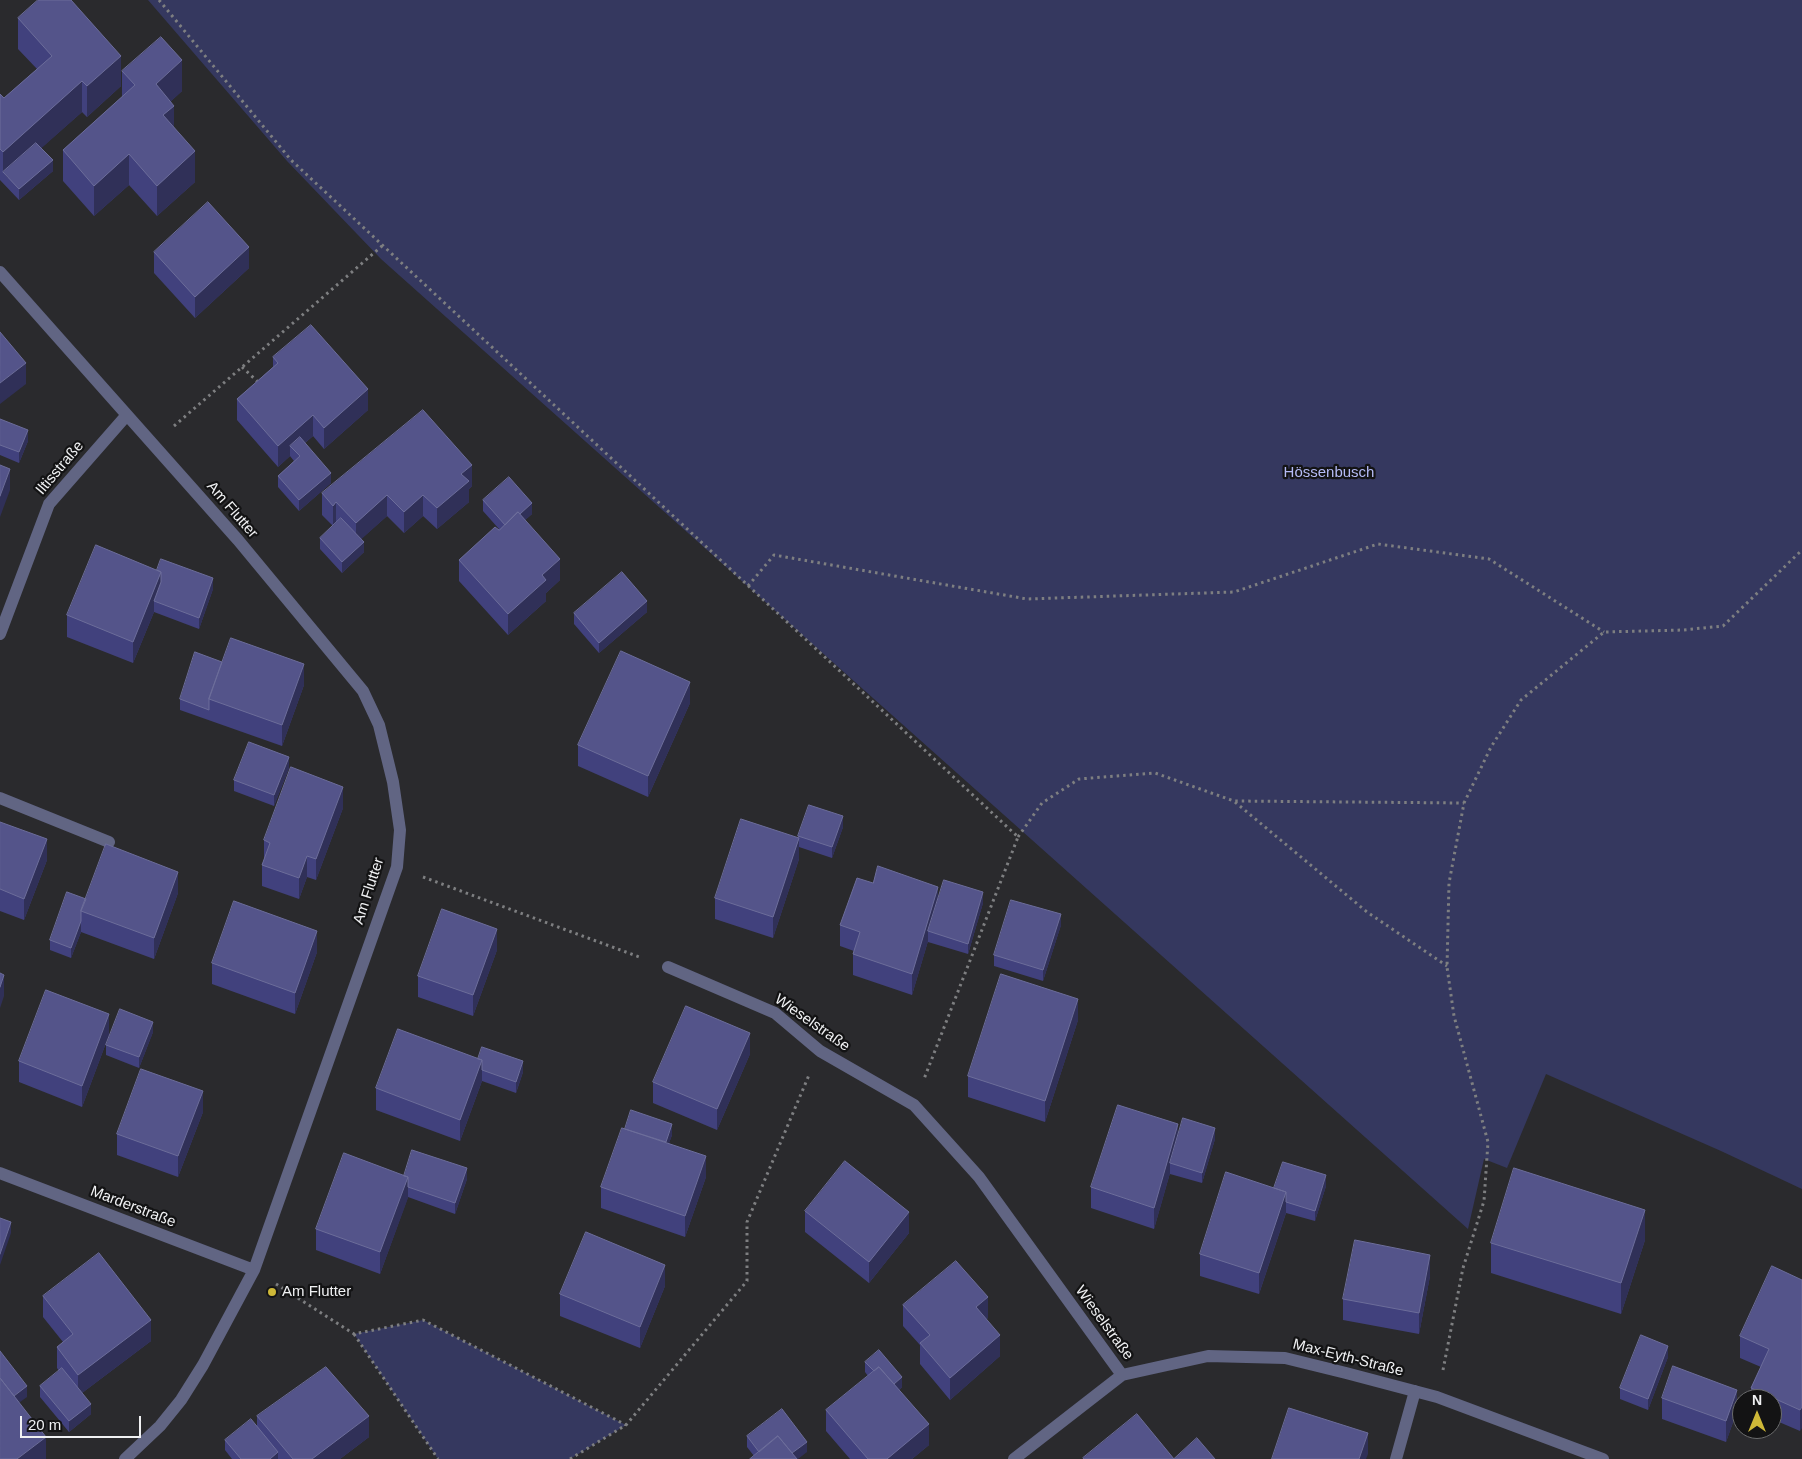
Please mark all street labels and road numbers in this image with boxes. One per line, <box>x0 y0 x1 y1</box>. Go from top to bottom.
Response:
street label: Iltisstraße <box>32 437 88 499</box>
street label: Am Flutter <box>203 478 261 542</box>
street label: Am Flutter <box>350 855 388 927</box>
street label: Wieselstraße <box>771 991 853 1055</box>
street label: Marderstraße <box>88 1182 178 1232</box>
street label: Wieselstraße <box>1071 1282 1137 1364</box>
street label: Max-Eyth-Straße <box>1291 1336 1405 1380</box>

